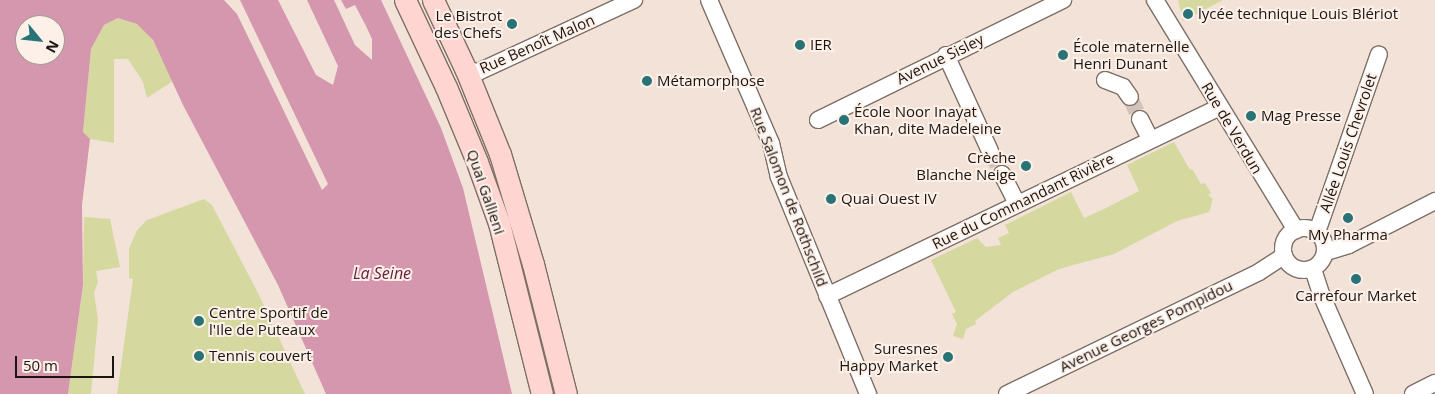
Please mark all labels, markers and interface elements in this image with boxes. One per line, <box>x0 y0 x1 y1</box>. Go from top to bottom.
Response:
place label: lycée technique Louis Blériot <box>1198 5 1398 23</box>
place label: Le Bistrot des Chefs <box>434 6 502 41</box>
marker: lycée technique Louis Blériot <box>1182 8 1194 20</box>
street label: Rue Benoît Malon <box>477 11 597 77</box>
north arrow <box>15 15 65 65</box>
marker: Le Bistrot des Chefs <box>506 18 518 30</box>
street label: Avenue Sisley <box>893 30 987 88</box>
place label: IER <box>810 36 832 54</box>
text: N <box>42 37 64 56</box>
place label: École maternelle Henri Dunant <box>1073 37 1189 72</box>
marker: IER <box>794 39 806 51</box>
marker: École maternelle Henri Dunant <box>1057 49 1069 61</box>
street label: Allée Louis Chevrolet <box>1316 71 1380 215</box>
place label: Métamorphose <box>657 72 765 90</box>
marker: Métamorphose <box>641 75 653 87</box>
street label: Rue de Verdun <box>1198 79 1266 177</box>
place label: École Noor Inayat Khan, dite Madeleine <box>854 102 1001 137</box>
street label: Rue Salomon de Rothschild <box>746 105 832 289</box>
place label: Mag Presse <box>1261 107 1341 125</box>
marker: Mag Presse <box>1245 110 1257 122</box>
marker: École Noor Inayat Khan, dite Madeleine <box>838 114 850 126</box>
street label: Quai Gallieni <box>463 147 509 237</box>
place label: Crèche Blanche Neige <box>916 148 1016 183</box>
street label: Rue du Commandant Rivière <box>929 149 1117 253</box>
marker: Crèche Blanche Neige <box>1020 160 1032 172</box>
place label: Quai Ouest IV <box>841 190 937 208</box>
marker: Quai Ouest IV <box>825 193 837 205</box>
marker: My Pharma <box>1342 212 1354 224</box>
place label: My Pharma <box>1308 226 1388 244</box>
water label: La Seine <box>353 263 411 283</box>
marker: Carrefour Market <box>1350 273 1362 285</box>
street label: Avenue Georges Pompidou <box>1056 276 1236 376</box>
place label: Carrefour Market <box>1295 287 1417 305</box>
place label: Centre Sportif de l'Ile de Puteaux <box>209 303 328 338</box>
marker: Centre Sportif de l'Ile de Puteaux <box>193 315 205 327</box>
place label: Suresnes Happy Market <box>839 339 938 374</box>
scale bar <box>18 346 116 378</box>
place label: Tennis couvert <box>209 347 312 365</box>
marker: Tennis couvert <box>193 350 205 362</box>
marker: Suresnes Happy Market <box>942 351 954 363</box>
text: 50 m <box>23 355 58 375</box>

